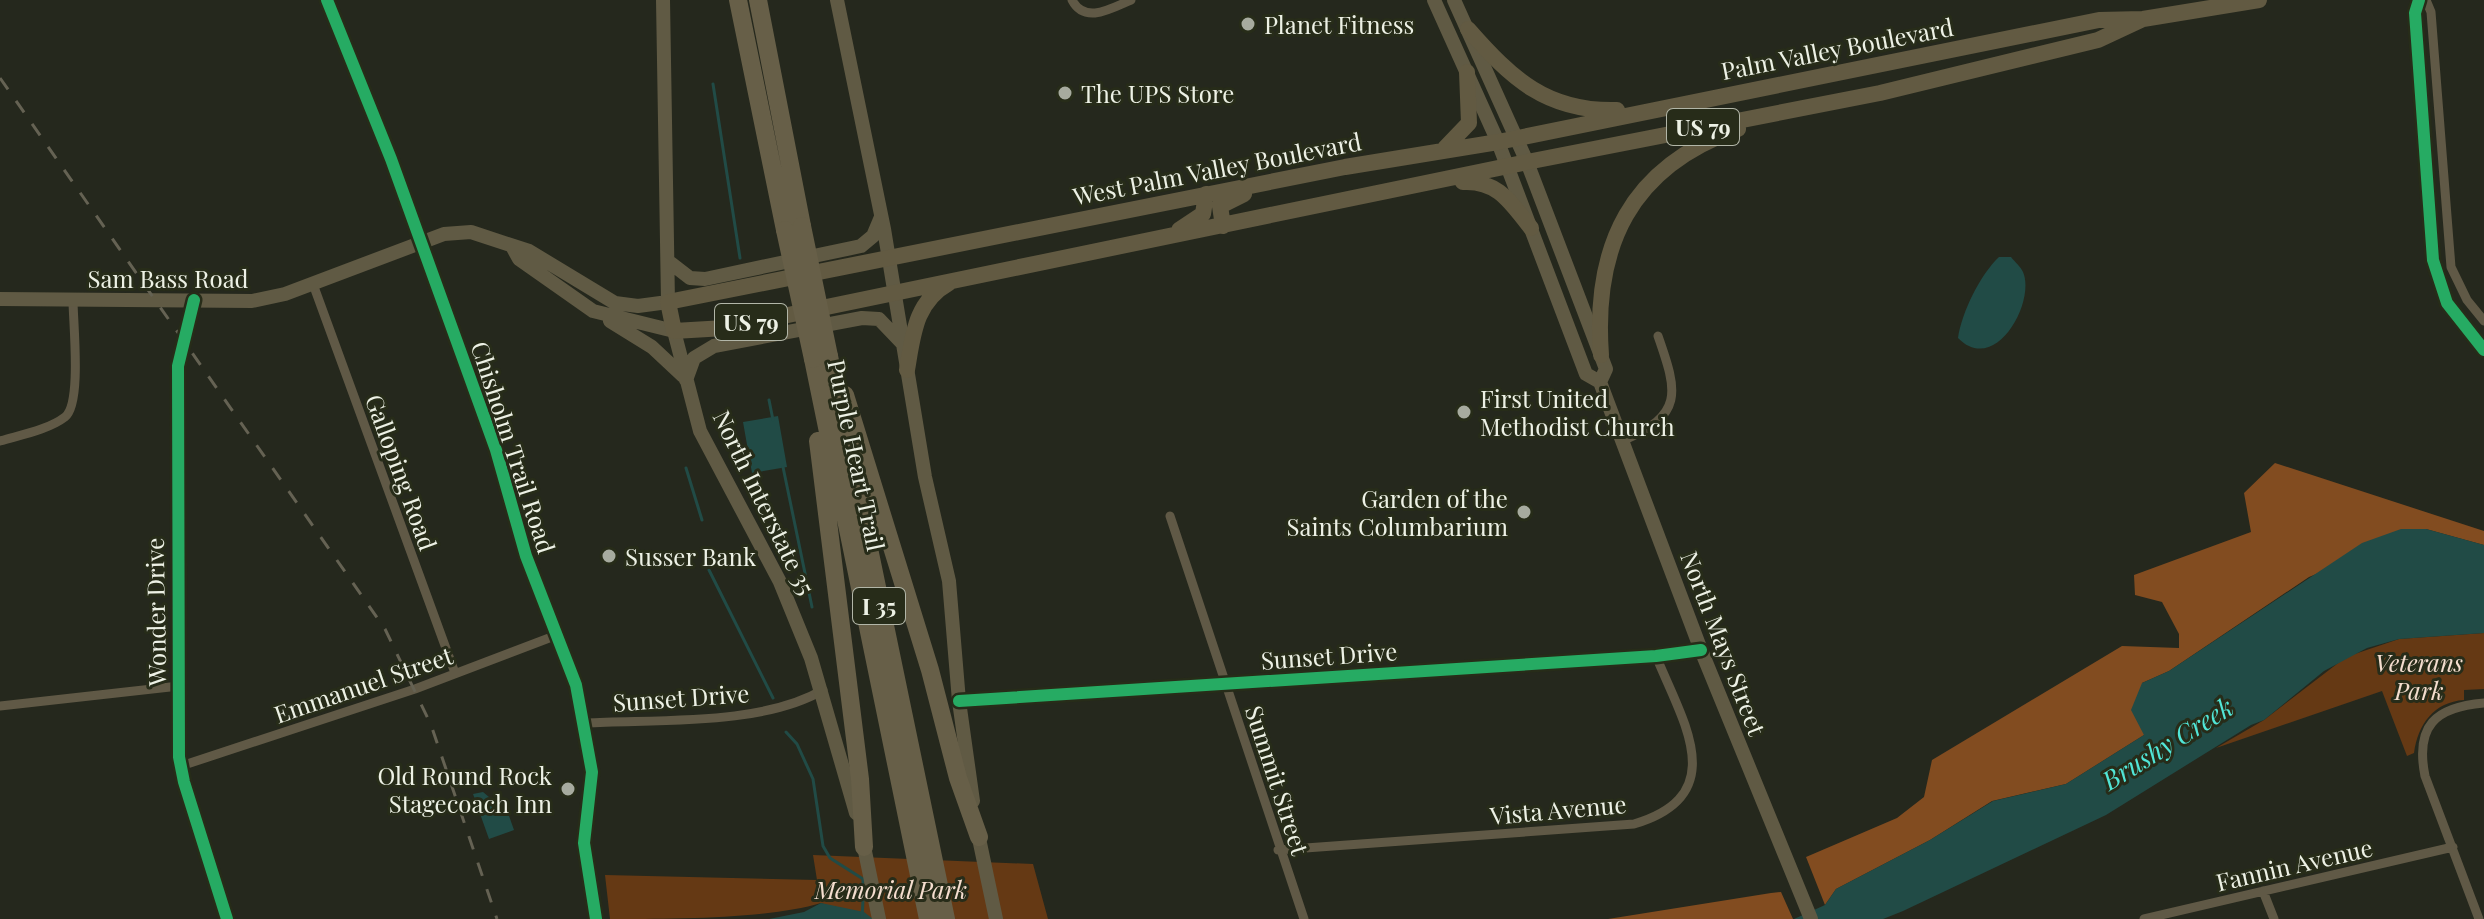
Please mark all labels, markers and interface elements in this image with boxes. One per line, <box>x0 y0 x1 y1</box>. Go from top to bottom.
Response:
place label: Planet Fitness <box>1264 8 1414 40</box>
street label: Palm Valley Boulevard <box>1718 10 1956 86</box>
marker: Planet Fitness <box>1239 15 1257 33</box>
place label: The UPS Store <box>1081 77 1234 109</box>
marker: The UPS Store <box>1056 84 1074 102</box>
road number: US 79 <box>1667 109 1739 145</box>
street label: West Palm Valley Boulevard <box>1069 124 1364 212</box>
street label: Sam Bass Road <box>87 262 249 294</box>
road number: US 79 <box>715 304 787 340</box>
street label: Chisholm Trail Road <box>465 337 563 557</box>
street label: Purple Heart Trail <box>821 356 893 554</box>
place label: First United Methodist Church <box>1480 382 1675 442</box>
street label: Galloping Road <box>359 390 445 554</box>
marker: First United Methodist Church <box>1455 403 1473 421</box>
street label: North Interstate 35 <box>706 405 824 599</box>
place label: Garden of the Saints Columbarium <box>1287 482 1508 542</box>
marker: Garden of the Saints Columbarium <box>1515 503 1533 521</box>
street label: Wonder Drive <box>138 537 172 688</box>
place label: Susser Bank <box>625 540 757 572</box>
street label: North Mays Street <box>1674 546 1774 740</box>
marker: Susser Bank <box>600 547 618 565</box>
road number: I 35 <box>853 588 905 624</box>
street label: Sunset Drive <box>1260 634 1398 676</box>
street label: Emmanuel Street <box>269 638 457 730</box>
park label: Veterans Park <box>2375 646 2463 706</box>
street label: Sunset Drive <box>612 676 750 718</box>
water label: Brushy Creek <box>2094 689 2239 798</box>
street label: Summit Street <box>1239 701 1317 859</box>
place label: Old Round Rock Stagecoach Inn <box>377 759 553 819</box>
marker: Old Round Rock Stagecoach Inn <box>559 780 577 798</box>
street label: Vista Avenue <box>1488 787 1628 831</box>
street label: Fannin Avenue <box>2213 830 2375 898</box>
park label: Memorial Park <box>814 873 967 905</box>

